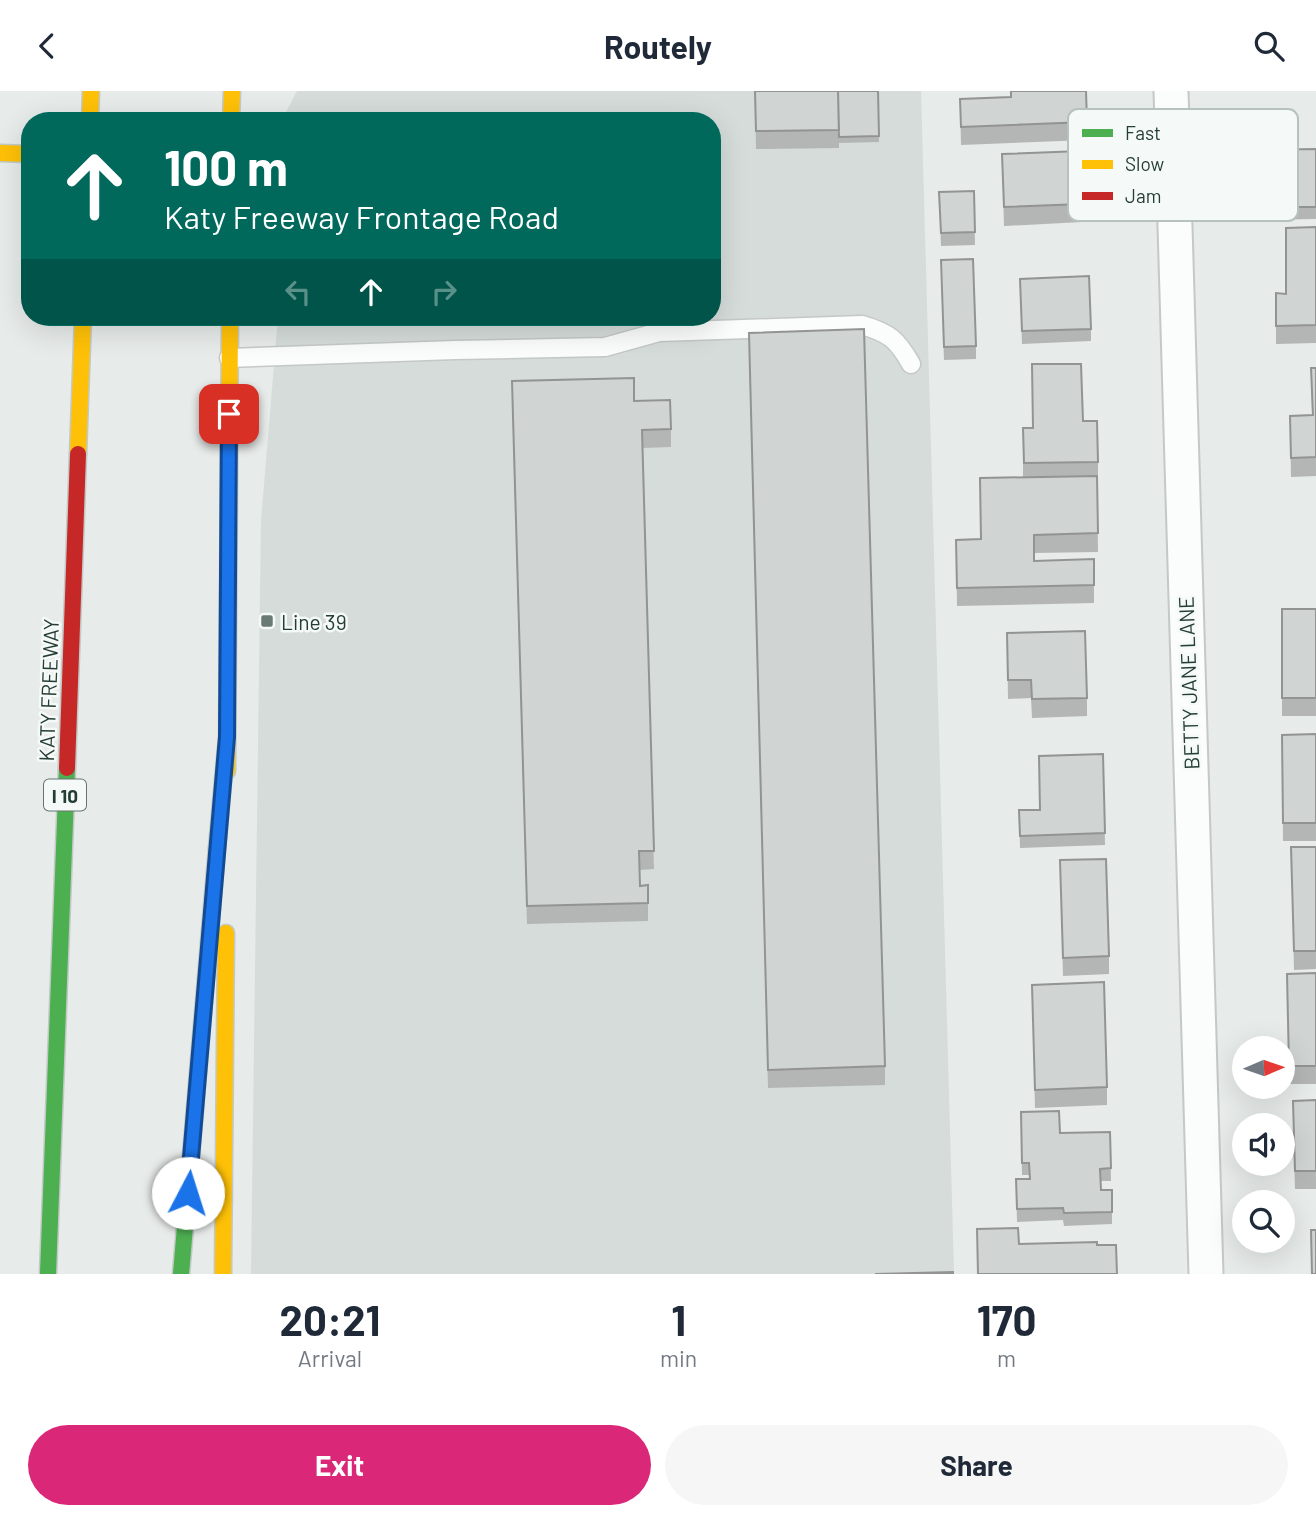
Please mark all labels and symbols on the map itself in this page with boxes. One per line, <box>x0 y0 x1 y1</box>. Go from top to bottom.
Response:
legend <box>1068 109 1298 221</box>
text: Fast <box>1125 121 1161 144</box>
text: Slow <box>1125 152 1164 175</box>
text: Jam <box>1125 184 1161 207</box>
pin <box>199 384 259 444</box>
street label: BETTY JANE LANE <box>1172 596 1204 770</box>
place label: Line 39 <box>281 609 347 634</box>
marker: Line 39 <box>259 613 275 629</box>
street label: KATY FREEWAY <box>33 618 63 762</box>
road number: I 10 <box>44 779 86 811</box>
north arrow <box>1232 1036 1295 1099</box>
position arrow <box>151 1156 225 1230</box>

